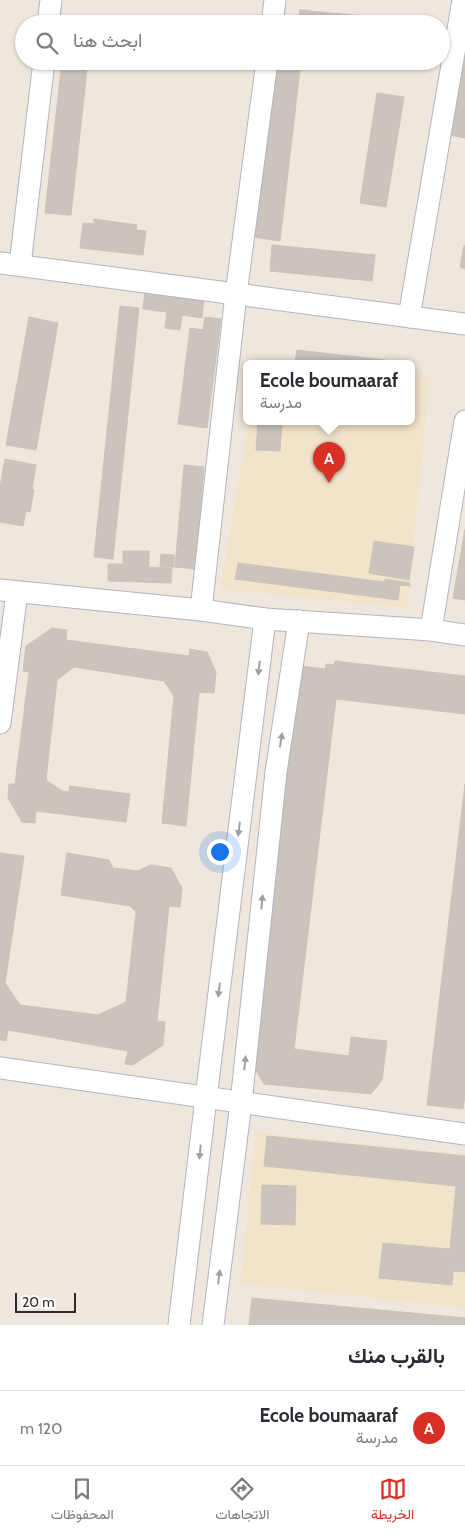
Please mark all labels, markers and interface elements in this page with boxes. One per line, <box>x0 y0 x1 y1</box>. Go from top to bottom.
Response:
search box <box>15 15 450 70</box>
icon: search <box>33 29 61 57</box>
text: ابحث هنا <box>73 29 142 52</box>
popup <box>243 360 415 425</box>
text: Ecole boumaaraf <box>260 369 398 392</box>
text: مدرسة <box>260 393 302 412</box>
pin: A <box>313 442 345 483</box>
one-way arrow <box>255 660 263 676</box>
one-way arrow <box>277 732 285 748</box>
one-way arrow <box>235 821 243 837</box>
your location <box>207 839 233 865</box>
one-way arrow <box>258 893 266 909</box>
one-way arrow <box>215 983 223 999</box>
one-way arrow <box>241 1055 249 1071</box>
one-way arrow <box>195 1144 203 1160</box>
one-way arrow <box>215 1268 223 1284</box>
scale bar <box>15 1290 76 1313</box>
text: 20 m <box>22 1293 55 1311</box>
text: بالقرب منك <box>348 1343 445 1368</box>
text: Ecole boumaaraf <box>259 1404 398 1427</box>
text: 120 m <box>20 1419 62 1438</box>
text: A <box>424 1419 434 1438</box>
text: مدرسة <box>356 1428 398 1447</box>
tab: المحفوظات <box>51 1475 114 1527</box>
tab: الاتجاهات <box>215 1475 270 1527</box>
tab: الخريطة <box>371 1475 414 1527</box>

